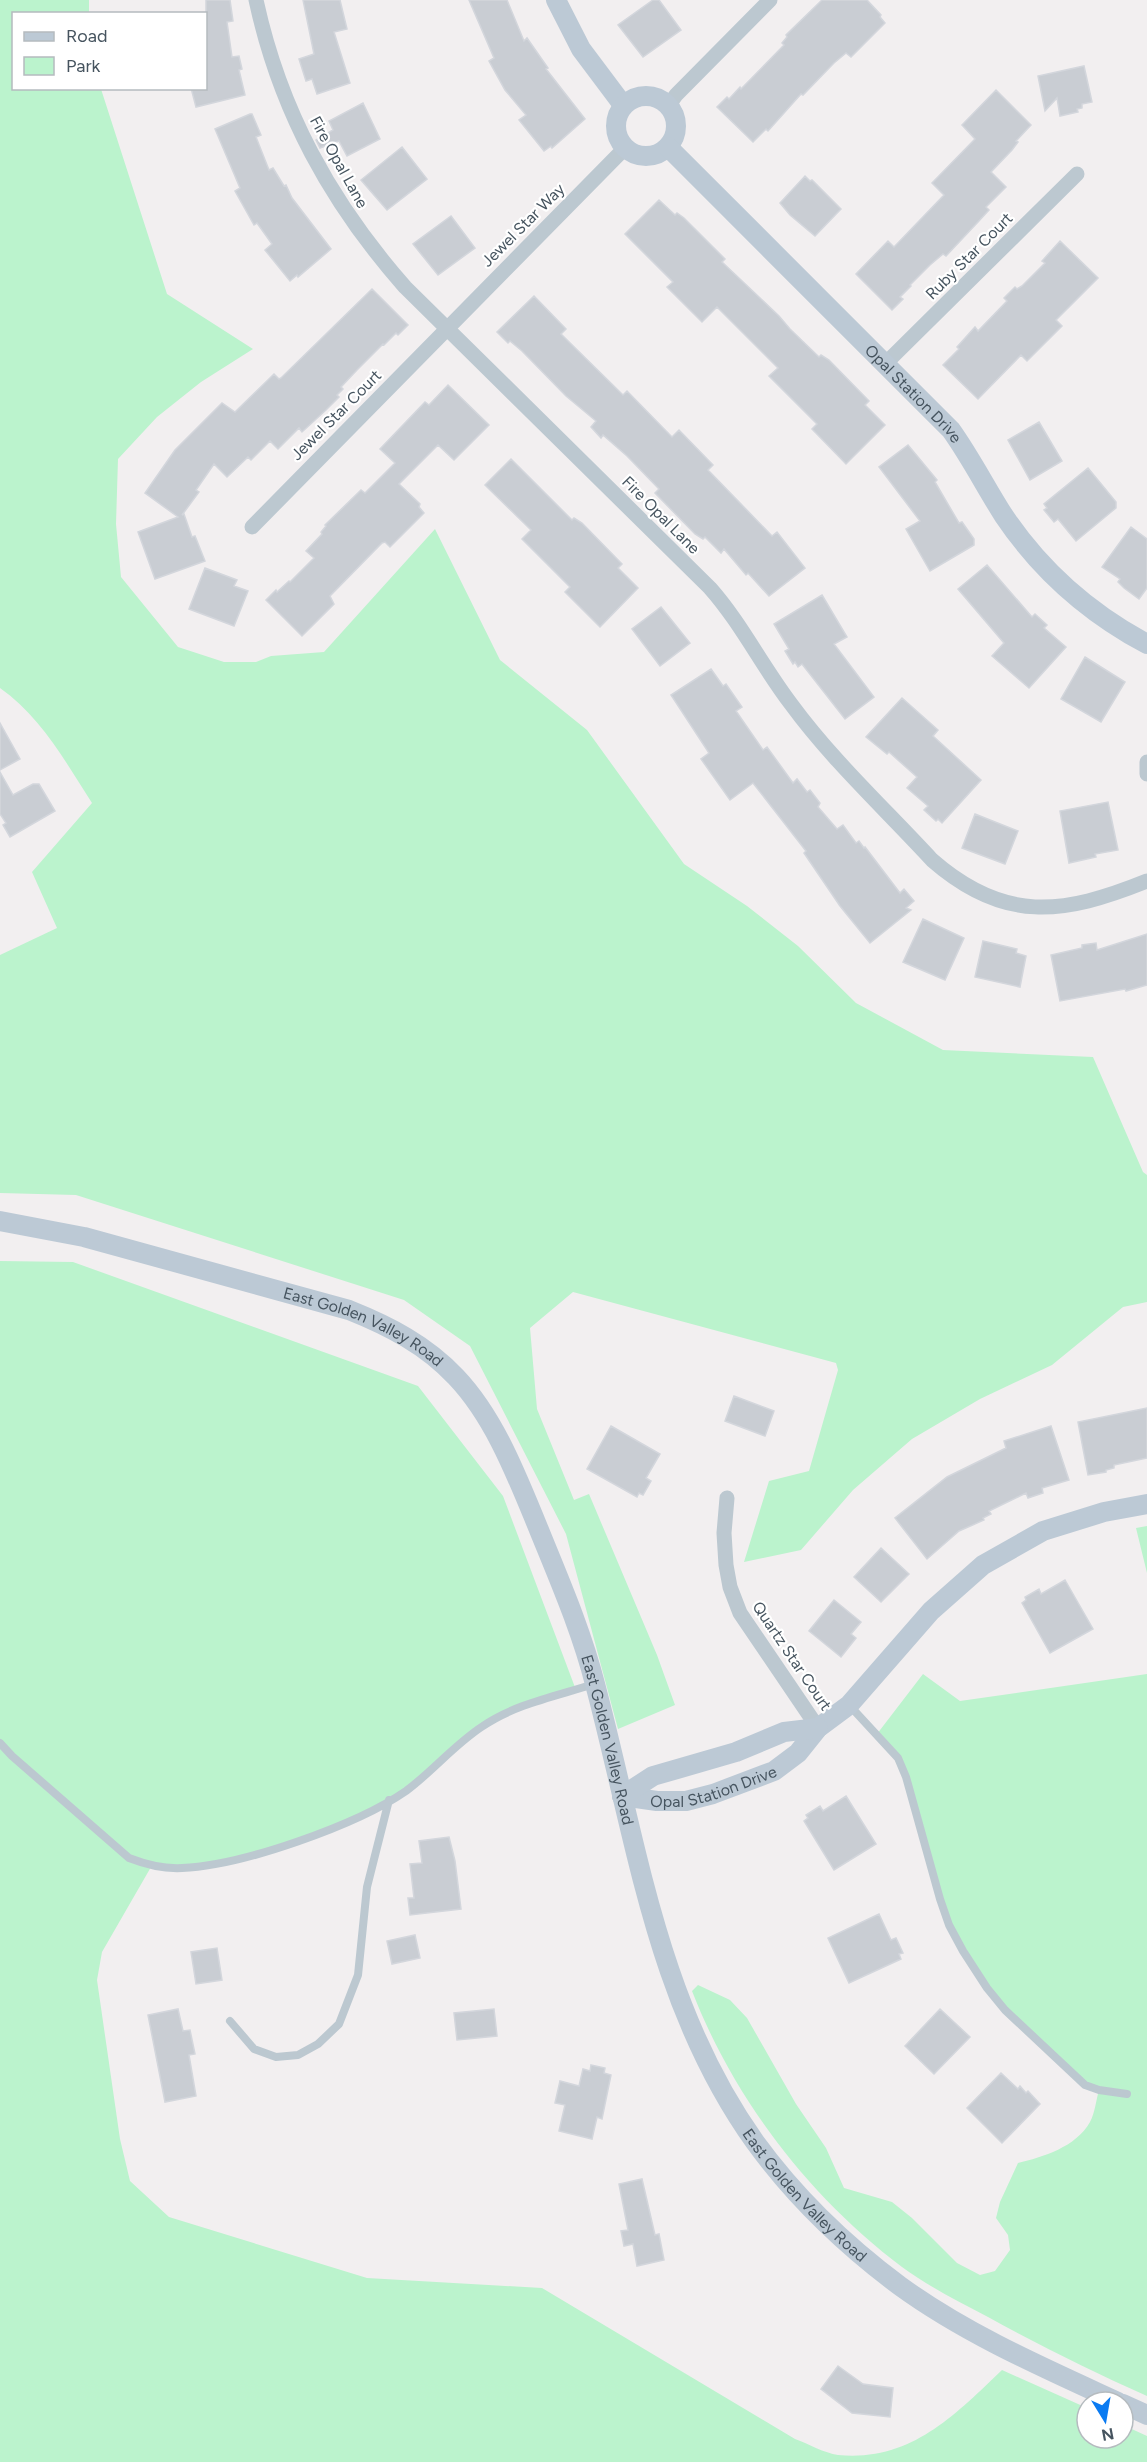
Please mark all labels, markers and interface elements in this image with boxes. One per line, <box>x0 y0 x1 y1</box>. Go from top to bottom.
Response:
legend <box>12 12 207 90</box>
text: Road <box>66 25 107 47</box>
text: Park <box>66 55 101 77</box>
street label: Fire Opal Lane <box>306 113 372 212</box>
street label: Jewel Star Way <box>477 179 569 271</box>
street label: Ruby Star Court <box>922 209 1016 303</box>
street label: Opal Station Drive <box>861 340 966 446</box>
street label: Jewel Star Court <box>287 366 385 464</box>
street label: Fire Opal Lane <box>618 472 704 558</box>
street label: East Golden Valley Road <box>281 1283 447 1370</box>
street label: Quartz Star Court <box>749 1598 835 1714</box>
street label: East Golden Valley Road <box>578 1652 638 1827</box>
street label: Opal Station Drive <box>649 1761 779 1811</box>
street label: East Golden Valley Road <box>739 2125 871 2265</box>
north arrow <box>1075 2390 1135 2450</box>
text: N <box>1100 2424 1116 2445</box>

